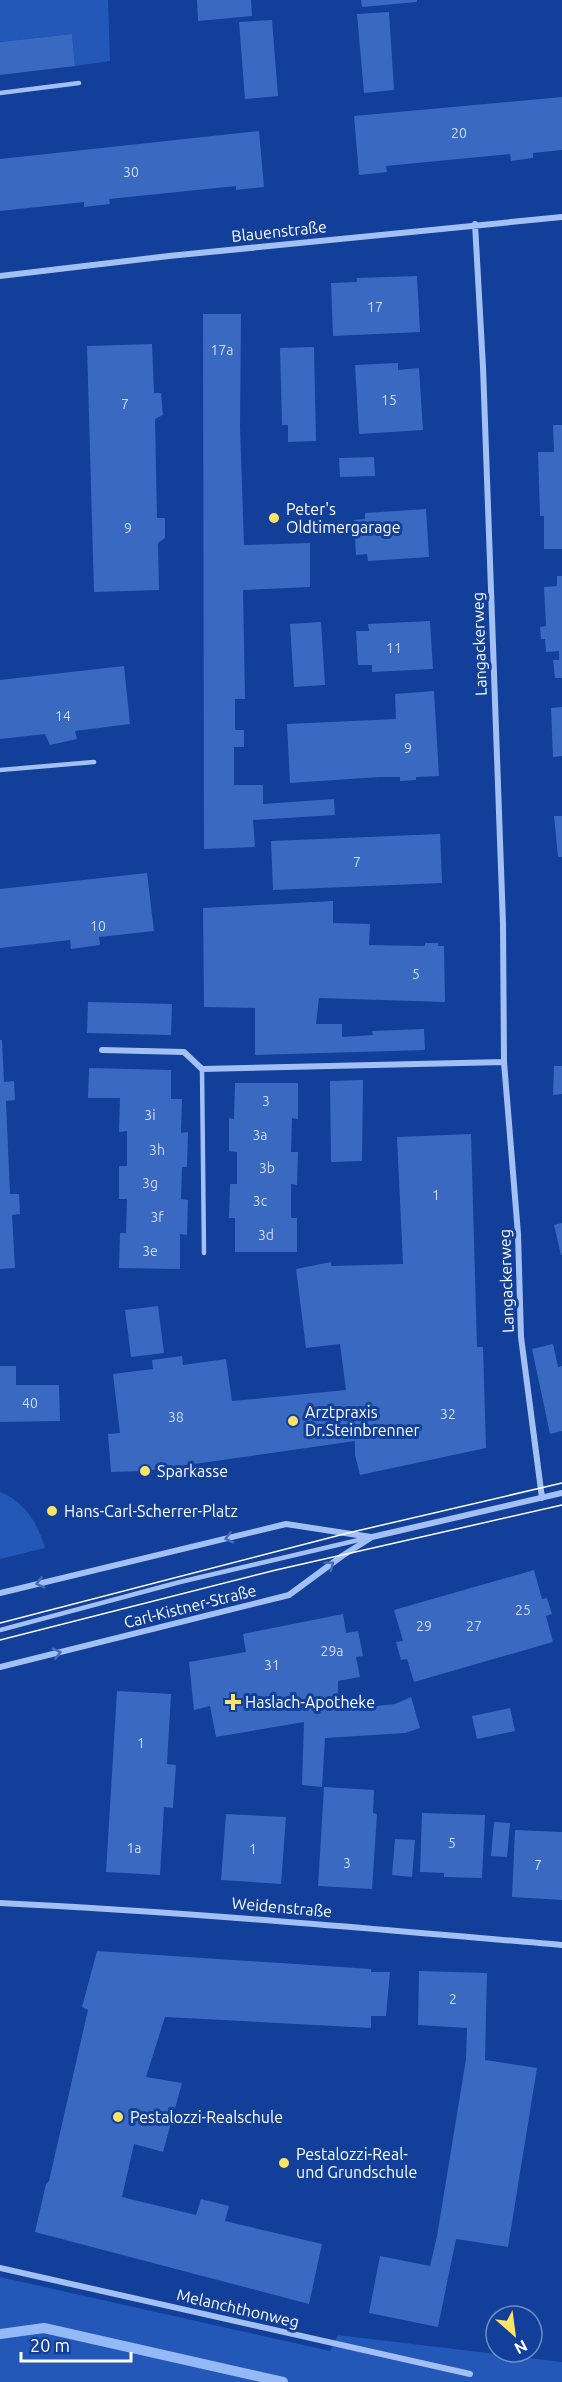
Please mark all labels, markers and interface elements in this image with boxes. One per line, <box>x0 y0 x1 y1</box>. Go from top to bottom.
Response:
house number: 20 <box>451 125 467 141</box>
house number: 30 <box>123 164 139 180</box>
street label: Blauenstraße <box>230 217 328 245</box>
house number: 17 <box>367 299 383 315</box>
house number: 17a <box>211 342 234 358</box>
house number: 15 <box>381 392 397 408</box>
house number: 7 <box>121 396 129 412</box>
place label: Peter's Oldtimergarage <box>286 500 401 536</box>
marker: Peter's Oldtimergarage <box>267 511 281 525</box>
house number: 9 <box>124 520 132 536</box>
street label: Langackerweg <box>468 592 490 696</box>
house number: 11 <box>386 640 402 656</box>
house number: 14 <box>55 708 71 724</box>
house number: 9 <box>404 740 412 756</box>
house number: 7 <box>353 854 361 870</box>
house number: 10 <box>90 918 106 934</box>
house number: 5 <box>412 966 420 982</box>
house number: 3 <box>262 1093 270 1109</box>
house number: 3i <box>144 1107 156 1123</box>
house number: 3a <box>252 1127 268 1143</box>
house number: 3h <box>149 1142 165 1158</box>
house number: 3b <box>259 1160 275 1176</box>
house number: 3g <box>142 1175 158 1191</box>
house number: 1 <box>432 1187 440 1203</box>
house number: 3c <box>253 1193 268 1209</box>
house number: 3f <box>150 1209 164 1225</box>
house number: 3d <box>258 1227 274 1243</box>
street label: Langackerweg <box>495 1229 517 1333</box>
house number: 3e <box>142 1243 158 1259</box>
house number: 40 <box>22 1395 38 1411</box>
place label: Arztpraxis Dr.Steinbrenner <box>305 1403 420 1439</box>
house number: 32 <box>440 1406 456 1422</box>
house number: 38 <box>168 1409 184 1425</box>
marker: Arztpraxis Dr.Steinbrenner <box>286 1414 300 1428</box>
place label: Sparkasse <box>157 1462 228 1480</box>
marker: Sparkasse <box>138 1464 152 1478</box>
place label: Hans-Carl-Scherrer-Platz <box>64 1502 238 1520</box>
marker: Hans-Carl-Scherrer-Platz <box>45 1504 59 1518</box>
one-way arrow <box>225 1531 235 1544</box>
one-way arrow <box>323 1561 334 1572</box>
one-way arrow <box>35 1576 45 1589</box>
street label: Carl-Kistner-Straße <box>122 1581 258 1631</box>
house number: 25 <box>515 1602 531 1618</box>
house number: 29 <box>416 1618 432 1634</box>
house number: 27 <box>466 1618 482 1634</box>
house number: 29a <box>321 1643 344 1659</box>
one-way arrow <box>52 1647 62 1660</box>
house number: 31 <box>264 1657 280 1673</box>
place label: Haslach-Apotheke <box>245 1693 375 1711</box>
marker: Haslach-Apotheke <box>226 1695 240 1709</box>
house number: 1 <box>137 1735 145 1751</box>
house number: 5 <box>448 1835 456 1851</box>
house number: 1a <box>126 1840 142 1856</box>
house number: 1 <box>249 1841 257 1857</box>
house number: 3 <box>343 1855 351 1871</box>
house number: 7 <box>534 1857 542 1873</box>
street label: Weidenstraße <box>231 1894 333 1920</box>
house number: 2 <box>449 1991 457 2007</box>
place label: Pestalozzi-Realschule <box>130 2108 283 2126</box>
marker: Pestalozzi-Realschule <box>111 2110 125 2124</box>
place label: Pestalozzi-Real- und Grundschule <box>296 2145 417 2181</box>
marker: Pestalozzi-Real- und Grundschule <box>277 2156 291 2170</box>
street label: Melanchthonweg <box>175 2285 301 2331</box>
north arrow <box>484 2304 544 2364</box>
scale bar <box>21 2325 130 2363</box>
text: 20 m <box>30 2335 70 2355</box>
text: N <box>512 2336 531 2358</box>

